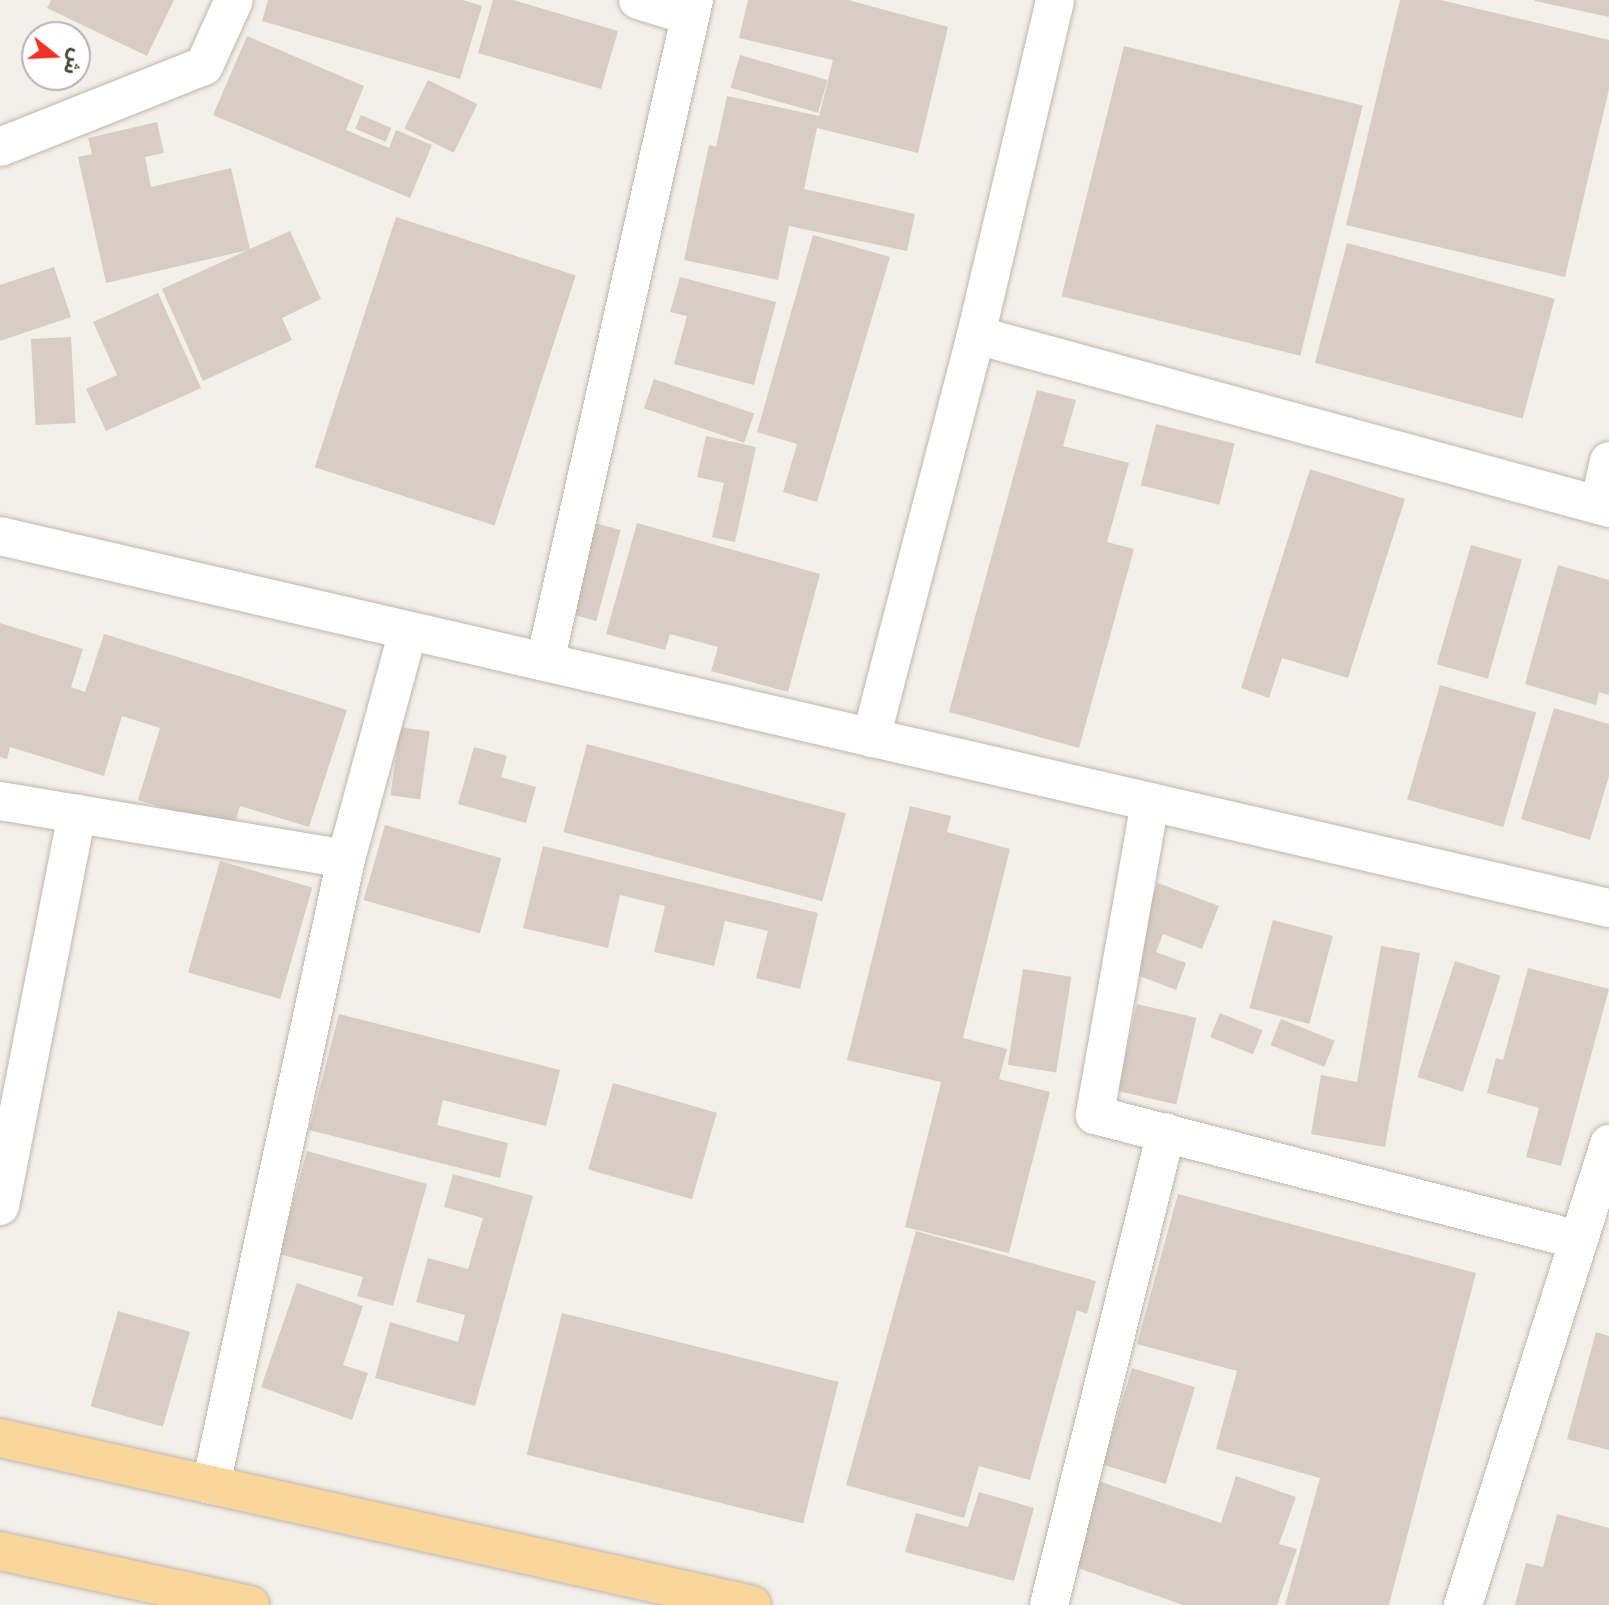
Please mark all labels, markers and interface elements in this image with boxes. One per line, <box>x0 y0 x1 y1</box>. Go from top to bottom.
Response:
north arrow <box>21 21 91 91</box>
text: ش <box>58 45 90 78</box>

